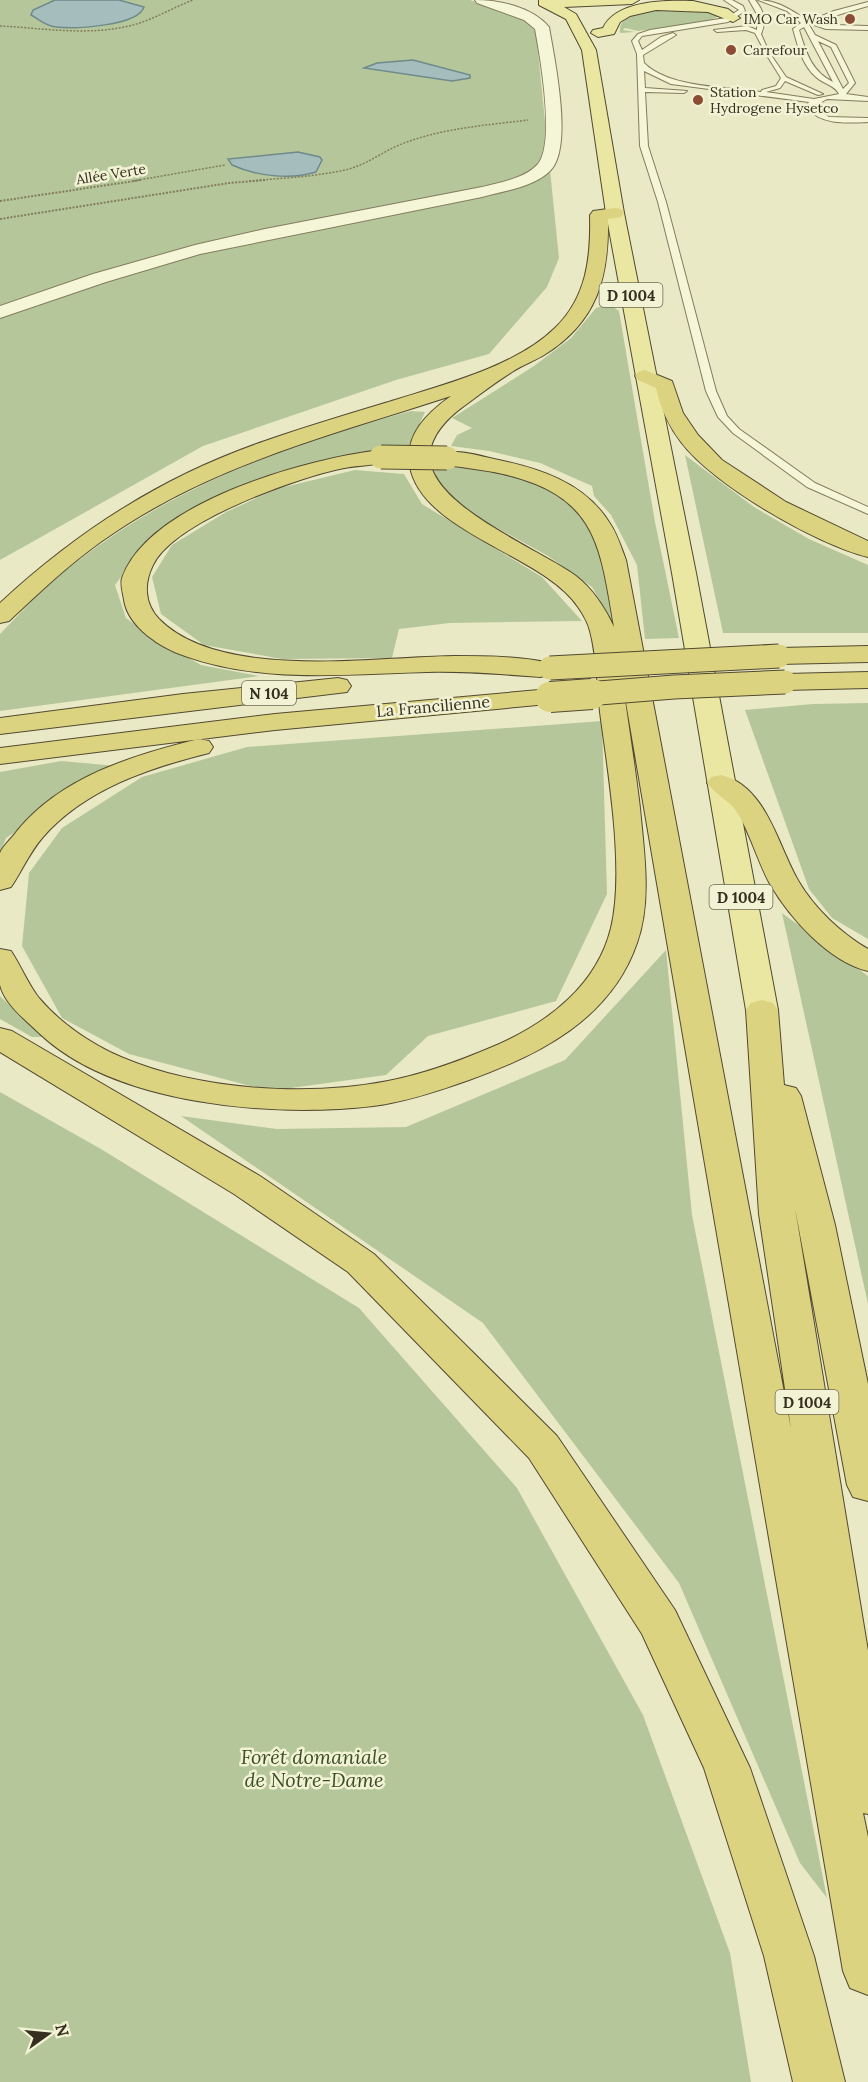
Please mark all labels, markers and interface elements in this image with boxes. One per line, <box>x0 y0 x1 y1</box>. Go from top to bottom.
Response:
place label: IMO Car Wash <box>744 10 838 28</box>
marker: IMO Car Wash <box>843 12 857 26</box>
place label: Carrefour <box>743 41 807 59</box>
marker: Carrefour <box>724 43 738 57</box>
place label: Station Hydrogene Hysetco <box>710 83 839 117</box>
marker: Station Hydrogene Hysetco <box>691 93 705 107</box>
street label: Allée Verte <box>74 160 148 189</box>
road number: D 1004 <box>600 283 662 307</box>
road number: N 104 <box>242 681 296 705</box>
street label: La Francilienne <box>375 691 491 721</box>
road number: D 1004 <box>710 885 772 909</box>
road number: D 1004 <box>776 1390 838 1414</box>
park label: Forêt domaniale de Notre-Dame <box>241 1744 387 1792</box>
north arrow <box>18 2004 78 2064</box>
text: N <box>51 2022 74 2039</box>

